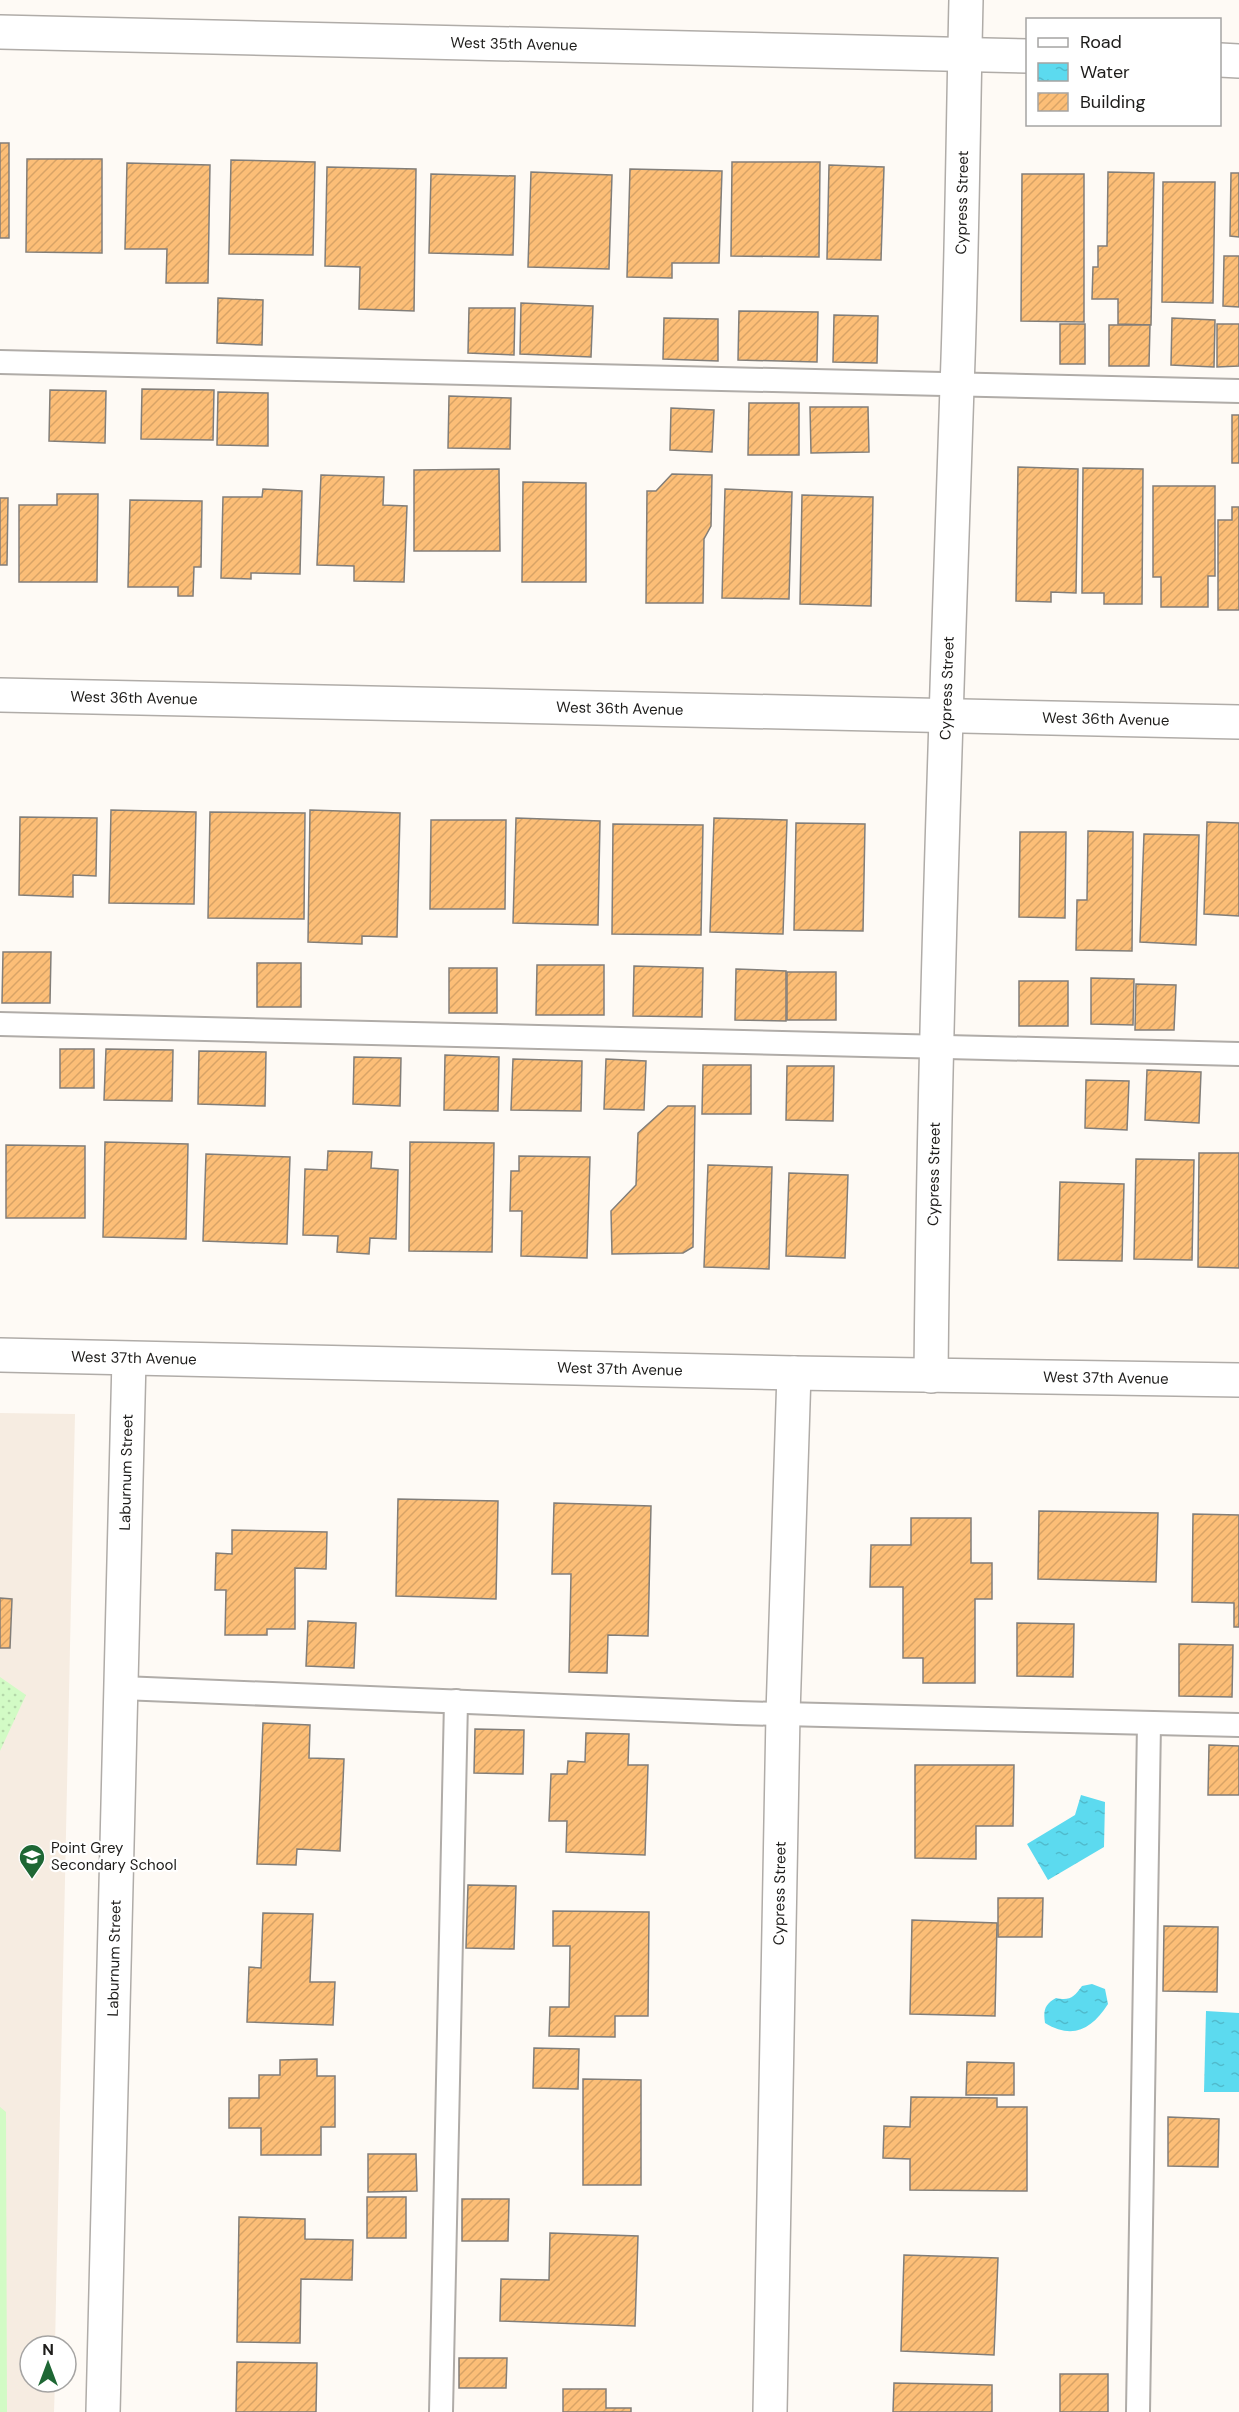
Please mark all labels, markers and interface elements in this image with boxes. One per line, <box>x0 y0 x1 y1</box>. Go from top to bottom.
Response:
legend <box>1026 18 1221 126</box>
text: Road <box>1080 30 1122 54</box>
street label: West 35th Avenue <box>450 33 578 55</box>
text: Water <box>1080 60 1130 84</box>
text: Building <box>1080 90 1145 114</box>
street label: Cypress Street <box>951 150 973 255</box>
street label: Cypress Street <box>935 636 959 740</box>
street label: West 36th Avenue <box>70 687 198 709</box>
street label: West 36th Avenue <box>556 697 684 720</box>
street label: West 36th Avenue <box>1042 708 1170 730</box>
street label: Cypress Street <box>923 1122 945 1226</box>
street label: West 37th Avenue <box>71 1347 197 1369</box>
street label: West 37th Avenue <box>557 1358 683 1380</box>
street label: West 37th Avenue <box>1043 1367 1169 1389</box>
street label: Laburnum Street <box>115 1414 138 1531</box>
place label: Point Grey Secondary School <box>51 1838 177 1875</box>
street label: Cypress Street <box>769 1841 791 1945</box>
school or university icon: Point Grey Secondary School <box>17 1842 47 1880</box>
street label: Laburnum Street <box>103 1899 126 2017</box>
north arrow <box>18 2334 78 2394</box>
text: N <box>42 2339 54 2360</box>

